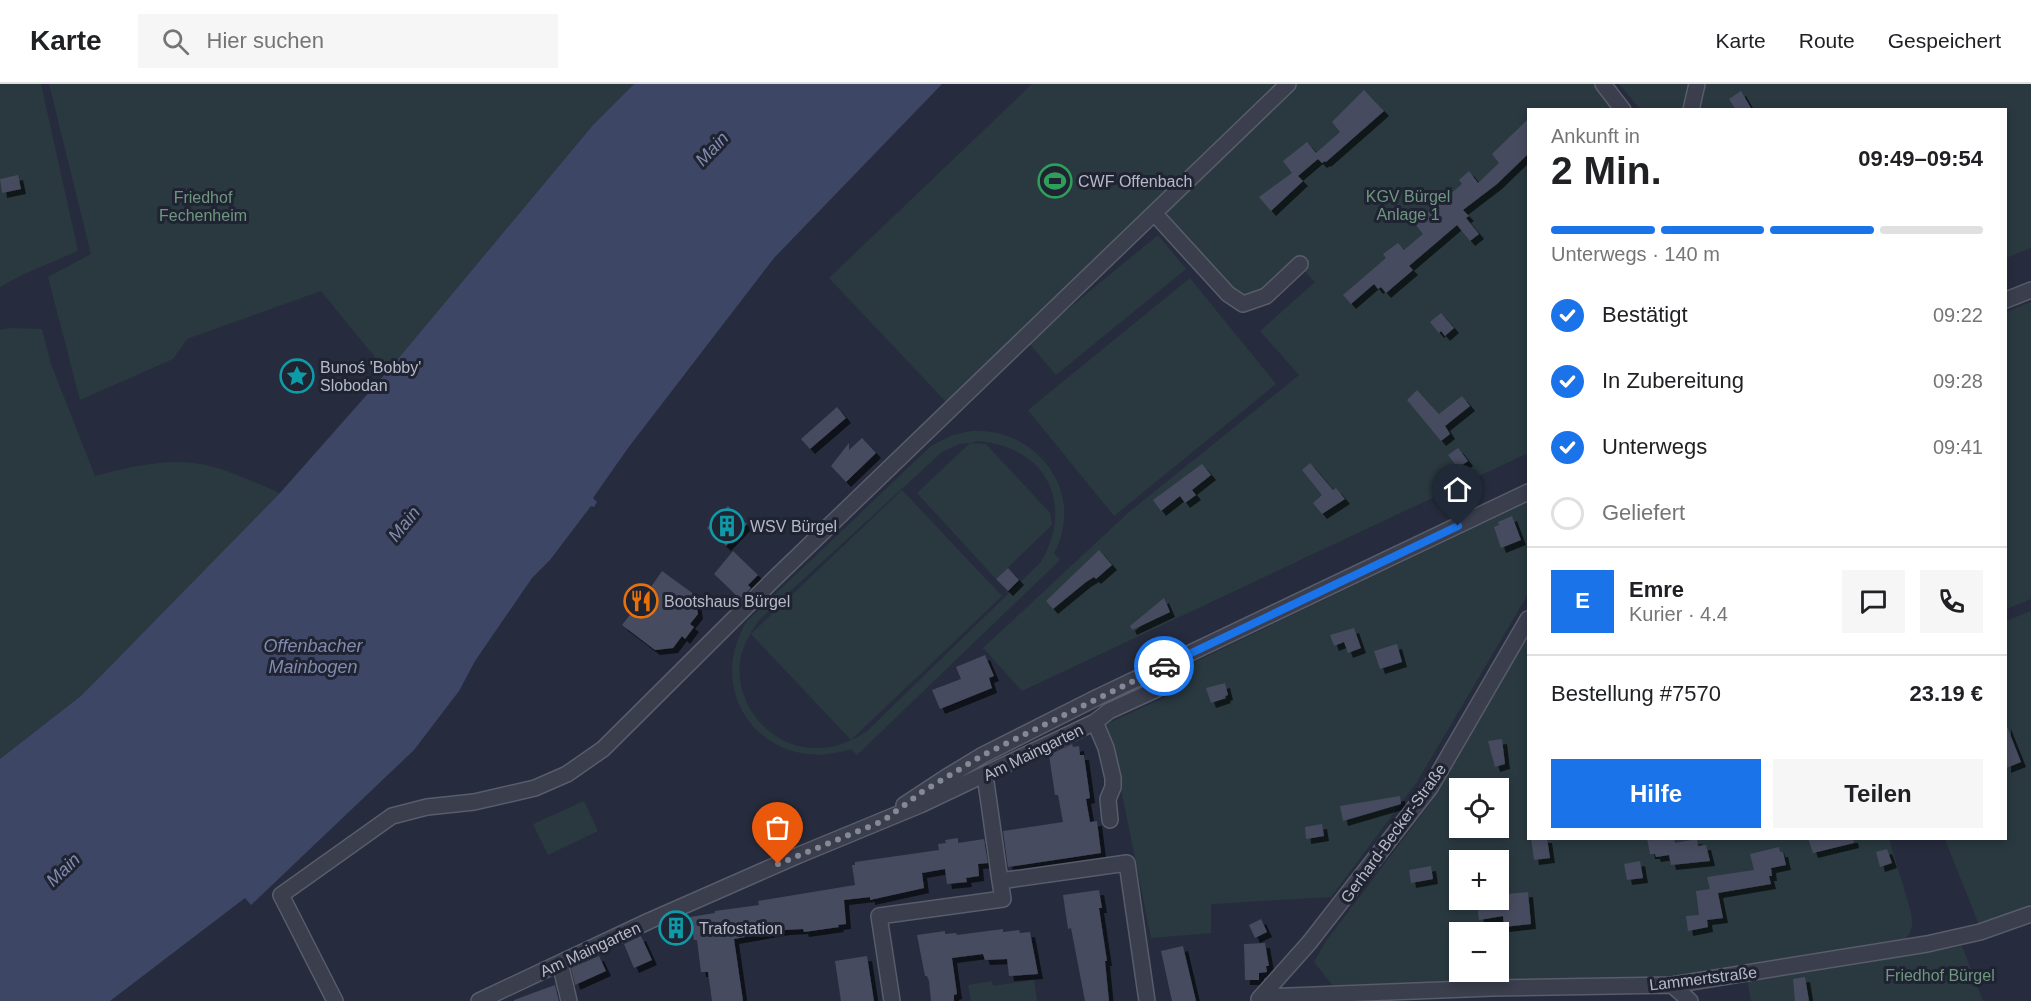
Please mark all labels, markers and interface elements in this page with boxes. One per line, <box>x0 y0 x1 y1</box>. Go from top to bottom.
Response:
search box <box>138 14 558 68</box>
text: Karte <box>30 25 102 56</box>
icon: search <box>159 25 192 58</box>
text: Hier suchen <box>207 28 324 53</box>
text: Karte <box>1716 29 1766 52</box>
text: Route <box>1799 29 1855 52</box>
text: Gespeichert <box>1888 29 2001 52</box>
text: Ankunft in <box>1551 125 1640 147</box>
water label: Main <box>691 128 733 170</box>
text: 09:49–09:54 <box>1858 146 1983 171</box>
text: 2 Min. <box>1551 149 1662 192</box>
sports icon: CWF Offenbach <box>1037 163 1073 199</box>
place label: CWF Offenbach <box>1078 173 1192 190</box>
park label: KGV Bürgel Anlage 1 <box>1366 188 1450 223</box>
park label: Friedhof Fechenheim <box>159 189 247 224</box>
text: Unterwegs · 140 m <box>1551 243 1720 265</box>
icon: check <box>1551 299 1584 332</box>
text: Bestätigt <box>1602 302 1688 327</box>
text: 09:22 <box>1933 304 1983 326</box>
place icon: Bunoś 'Bobby' Slobodan <box>279 358 315 394</box>
place label: Bunoś 'Bobby' Slobodan <box>320 359 421 394</box>
icon: check <box>1551 365 1584 398</box>
text: In Zubereitung <box>1602 368 1744 393</box>
text: 09:28 <box>1933 370 1983 392</box>
icon: check <box>1551 431 1584 464</box>
text: Unterwegs <box>1602 434 1707 459</box>
text: 09:41 <box>1933 436 1983 458</box>
pin <box>1432 464 1483 526</box>
icon: home <box>1441 473 1474 506</box>
text: Geliefert <box>1602 500 1685 525</box>
water label: Main <box>384 503 424 545</box>
building icon: WSV Bürgel <box>709 508 745 544</box>
place label: WSV Bürgel <box>750 518 837 535</box>
button: chat <box>1842 570 1905 633</box>
button: phone <box>1920 570 1983 633</box>
text: Emre <box>1629 577 1684 602</box>
restaurant icon: Bootshaus Bürgel <box>623 583 659 619</box>
text: E <box>1575 588 1590 613</box>
place label: Bootshaus Bürgel <box>664 593 790 610</box>
text: Kurier · 4.4 <box>1629 603 1728 625</box>
water label: Offenbacher Mainbogen <box>263 636 364 677</box>
courier <box>1134 636 1194 696</box>
icon: car <box>1148 650 1181 683</box>
text: Bestellung #7570 <box>1551 681 1721 706</box>
text: 23.19 € <box>1910 681 1983 706</box>
street label: Am Maingarten <box>981 721 1086 784</box>
button: Hilfe <box>1551 759 1761 828</box>
button: Teilen <box>1773 759 1983 828</box>
street label: Gerhard-Becker-Straße <box>1337 761 1449 906</box>
map controls <box>1449 778 1509 982</box>
button: locate <box>1449 778 1509 838</box>
pin <box>752 802 803 864</box>
icon: bag <box>761 811 794 844</box>
water label: Main <box>42 849 84 891</box>
button: + <box>1449 850 1509 910</box>
building icon: Trafostation <box>658 910 694 946</box>
street label: Am Maingarten <box>537 919 643 980</box>
place label: Trafostation <box>699 920 783 937</box>
button: − <box>1449 922 1509 982</box>
street label: Lammertstraße <box>1648 963 1758 994</box>
park label: Friedhof Bürgel <box>1885 967 1995 984</box>

